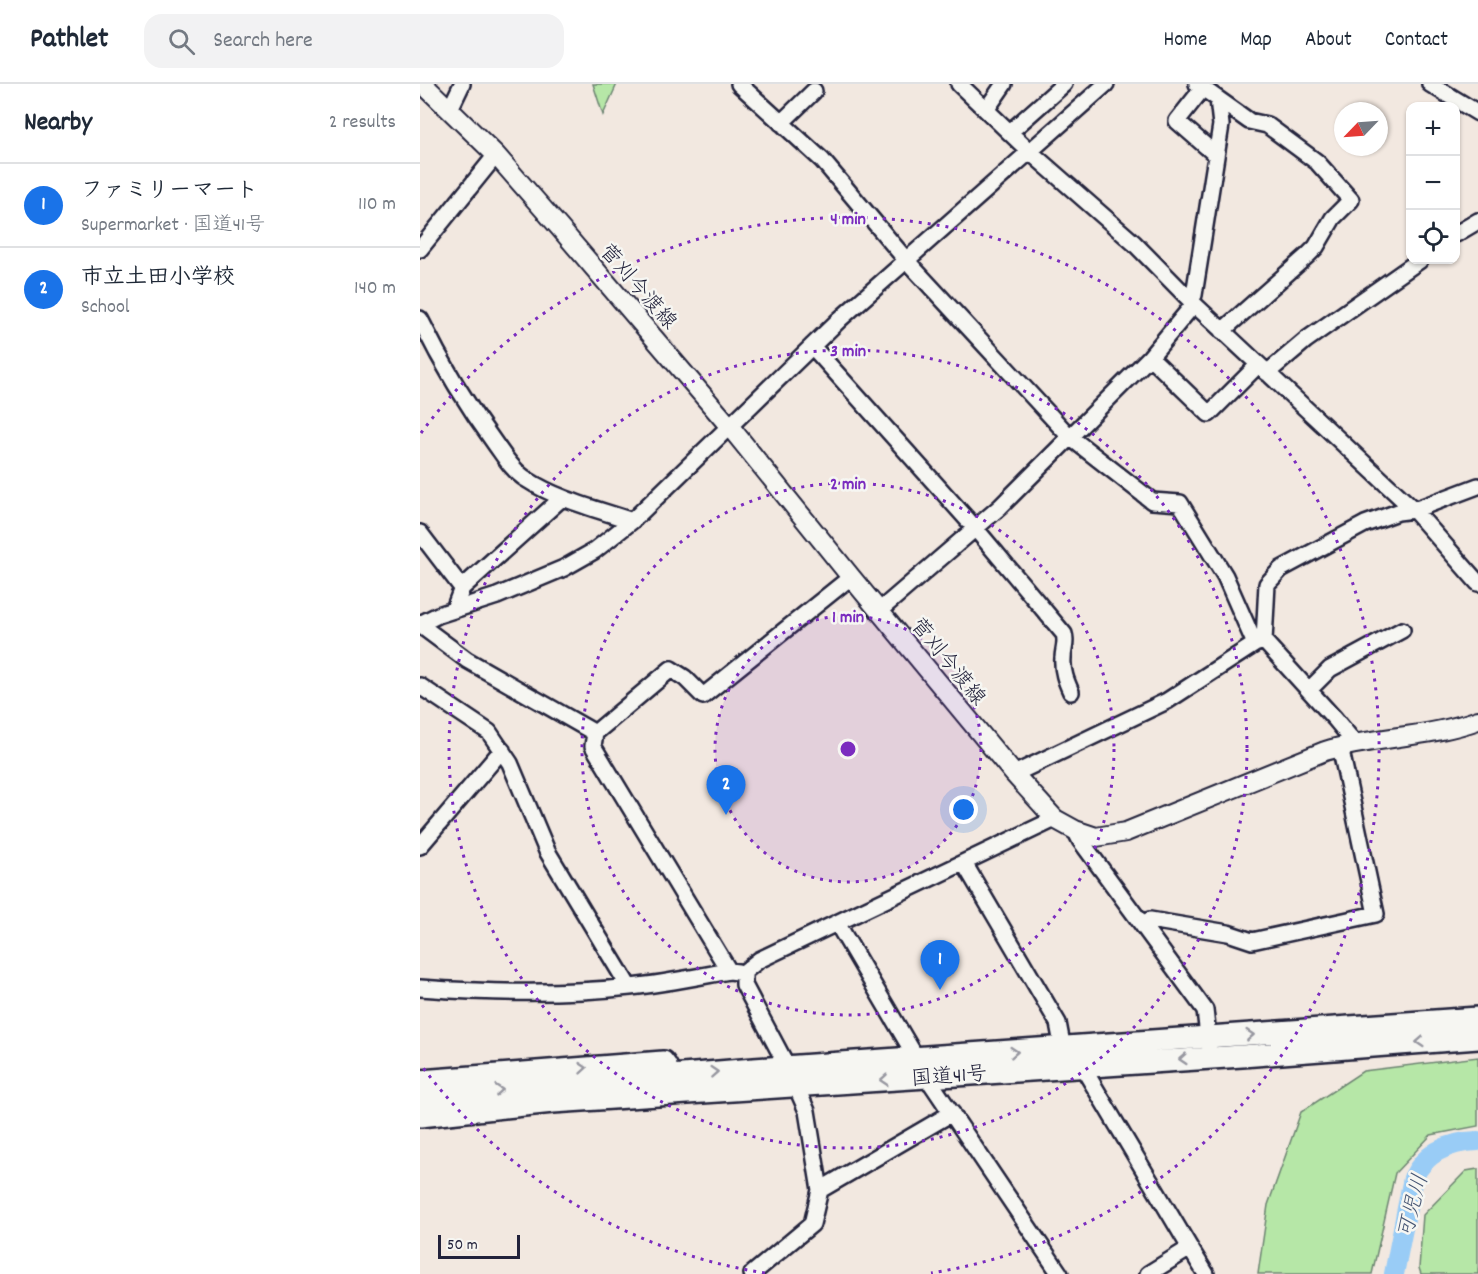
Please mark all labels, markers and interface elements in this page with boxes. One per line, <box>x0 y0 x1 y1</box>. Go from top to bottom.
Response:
search box <box>144 14 564 68</box>
text: Pathlet <box>30 21 108 61</box>
icon: search <box>165 25 198 58</box>
text: Search here <box>213 26 313 57</box>
text: Home <box>1163 26 1207 56</box>
text: Map <box>1240 26 1272 56</box>
text: About <box>1305 26 1352 56</box>
text: Contact <box>1385 26 1448 56</box>
north arrow <box>1334 102 1388 156</box>
map controls <box>1406 102 1460 264</box>
button: + <box>1406 102 1460 156</box>
text: Nearby <box>24 105 92 142</box>
text: 2 results <box>329 109 396 137</box>
button: − <box>1406 156 1460 210</box>
text: ファミリーマート <box>81 176 258 207</box>
text: 1 <box>41 191 46 219</box>
text: 110 m <box>358 191 396 219</box>
text: 4 min <box>830 208 866 233</box>
button: locate <box>1406 210 1460 264</box>
text: Supermarket · 国道41号 <box>81 212 265 240</box>
street label: 菅刈今渡線 <box>591 239 682 337</box>
text: 市立土田小学校 <box>81 263 235 294</box>
text: 2 <box>39 275 48 303</box>
text: 140 m <box>354 275 396 303</box>
text: School <box>81 294 130 322</box>
text: 3 min <box>830 340 866 365</box>
text: 2 min <box>830 473 866 498</box>
text: 1 min <box>832 606 864 631</box>
street label: 菅刈今渡線 <box>902 613 991 713</box>
centre of rings <box>838 739 858 759</box>
pin: 2 <box>706 766 746 815</box>
your location <box>949 795 978 824</box>
pin: 1 <box>920 940 960 990</box>
one-way arrow <box>1246 1029 1255 1042</box>
one-way arrow <box>1415 1035 1424 1048</box>
one-way arrow <box>1009 1046 1018 1059</box>
one-way arrow <box>1179 1052 1188 1065</box>
street label: 国道41号 <box>910 1060 988 1096</box>
one-way arrow <box>578 1062 588 1075</box>
one-way arrow <box>710 1066 719 1079</box>
one-way arrow <box>879 1073 888 1086</box>
one-way arrow <box>495 1084 504 1097</box>
water label: 可児川 <box>1391 1171 1438 1243</box>
scale bar <box>438 1232 520 1260</box>
text: 50 m <box>447 1234 478 1257</box>

